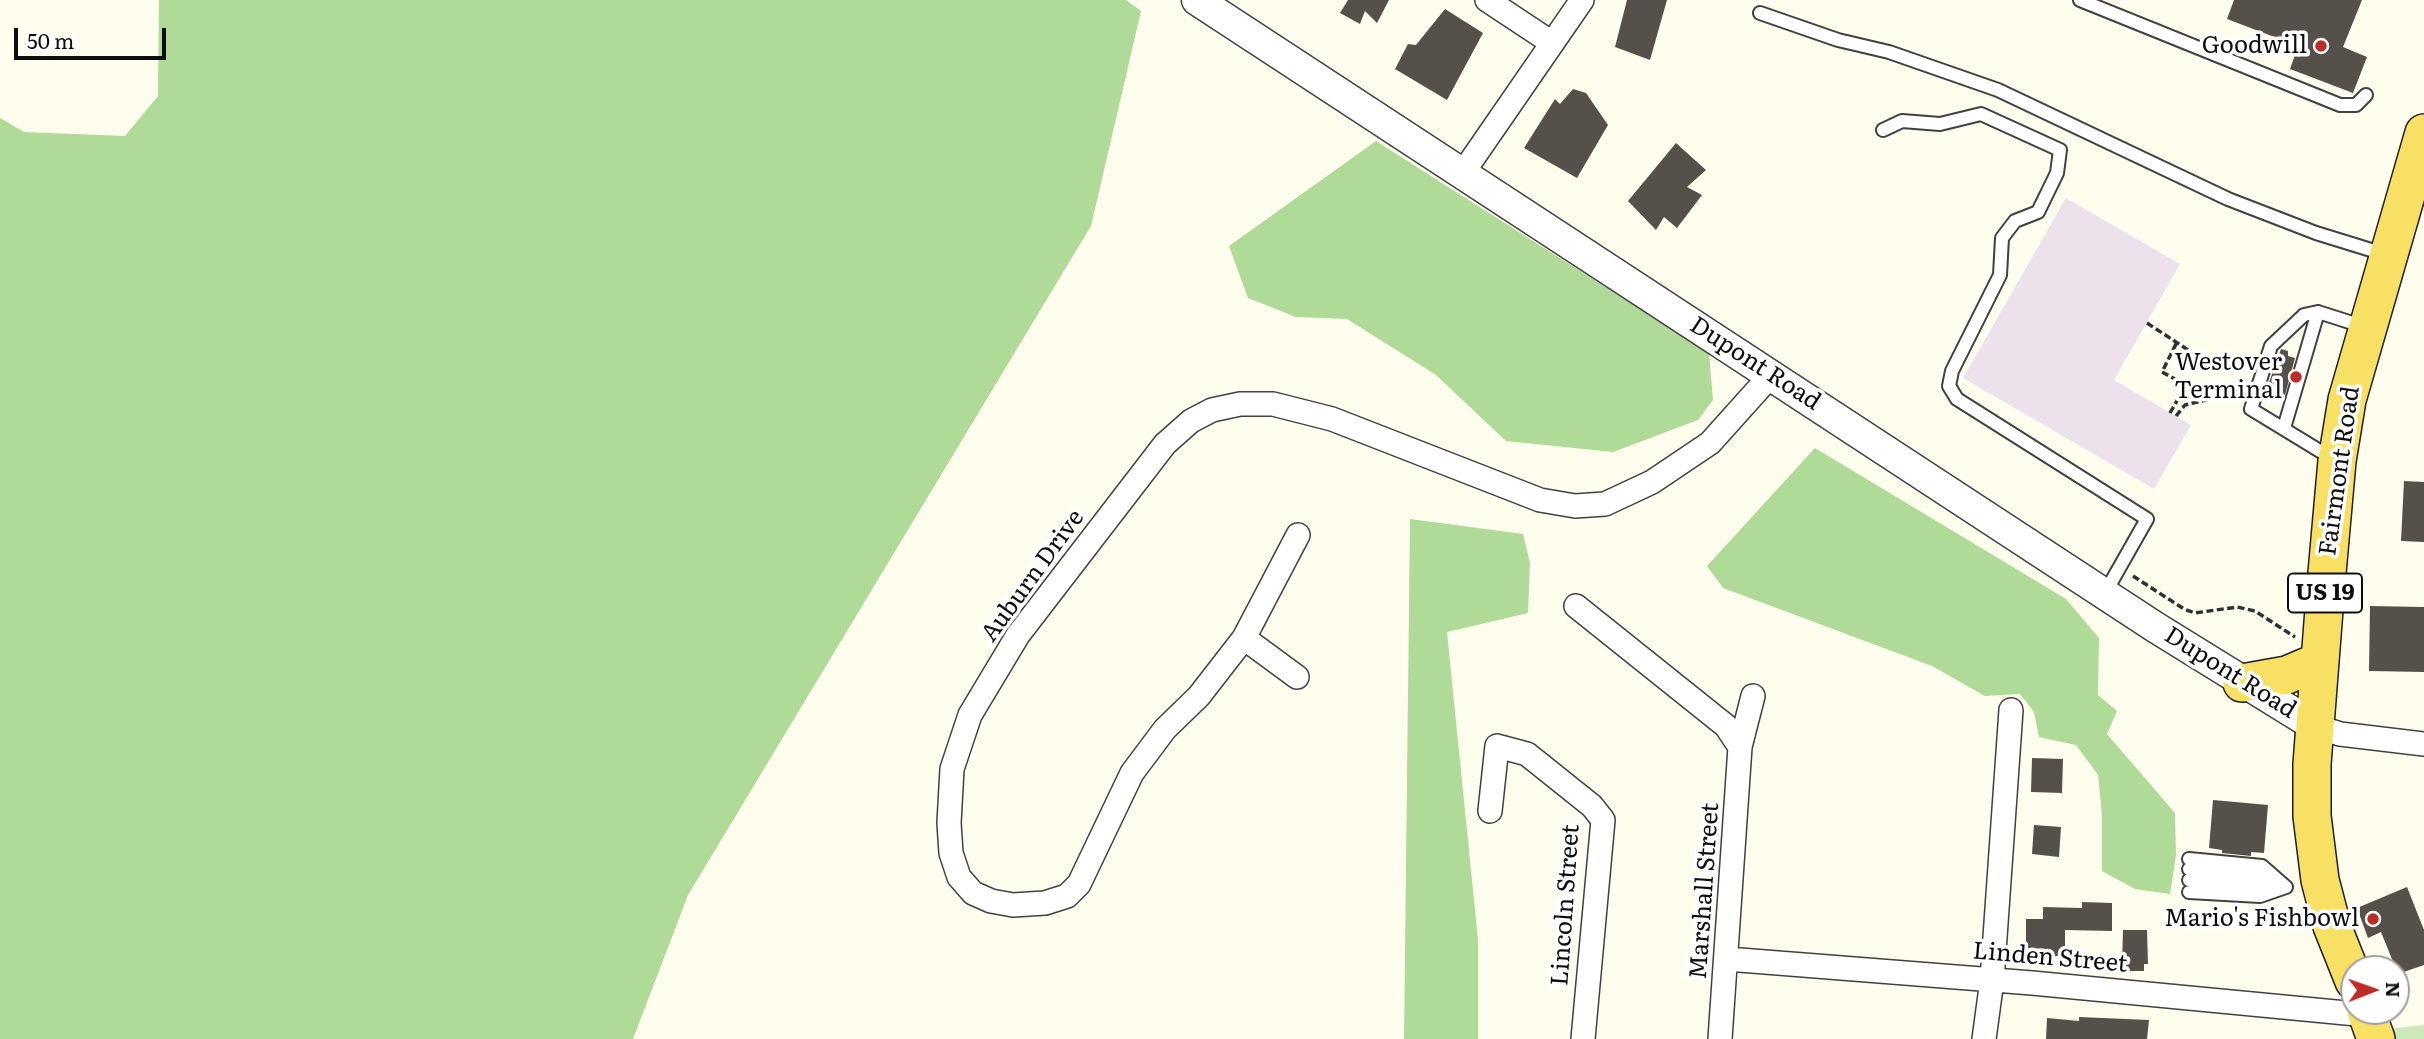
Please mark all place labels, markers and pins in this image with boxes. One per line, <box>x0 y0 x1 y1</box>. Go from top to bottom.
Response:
place label: Goodwill <box>2202 32 2307 60</box>
marker: Goodwill <box>2313 38 2329 54</box>
place label: Westover Terminal <box>2174 349 2282 405</box>
marker: Westover Terminal <box>2288 369 2304 385</box>
place label: Mario's Fishbowl <box>2164 905 2359 933</box>
marker: Mario's Fishbowl <box>2365 911 2381 927</box>

